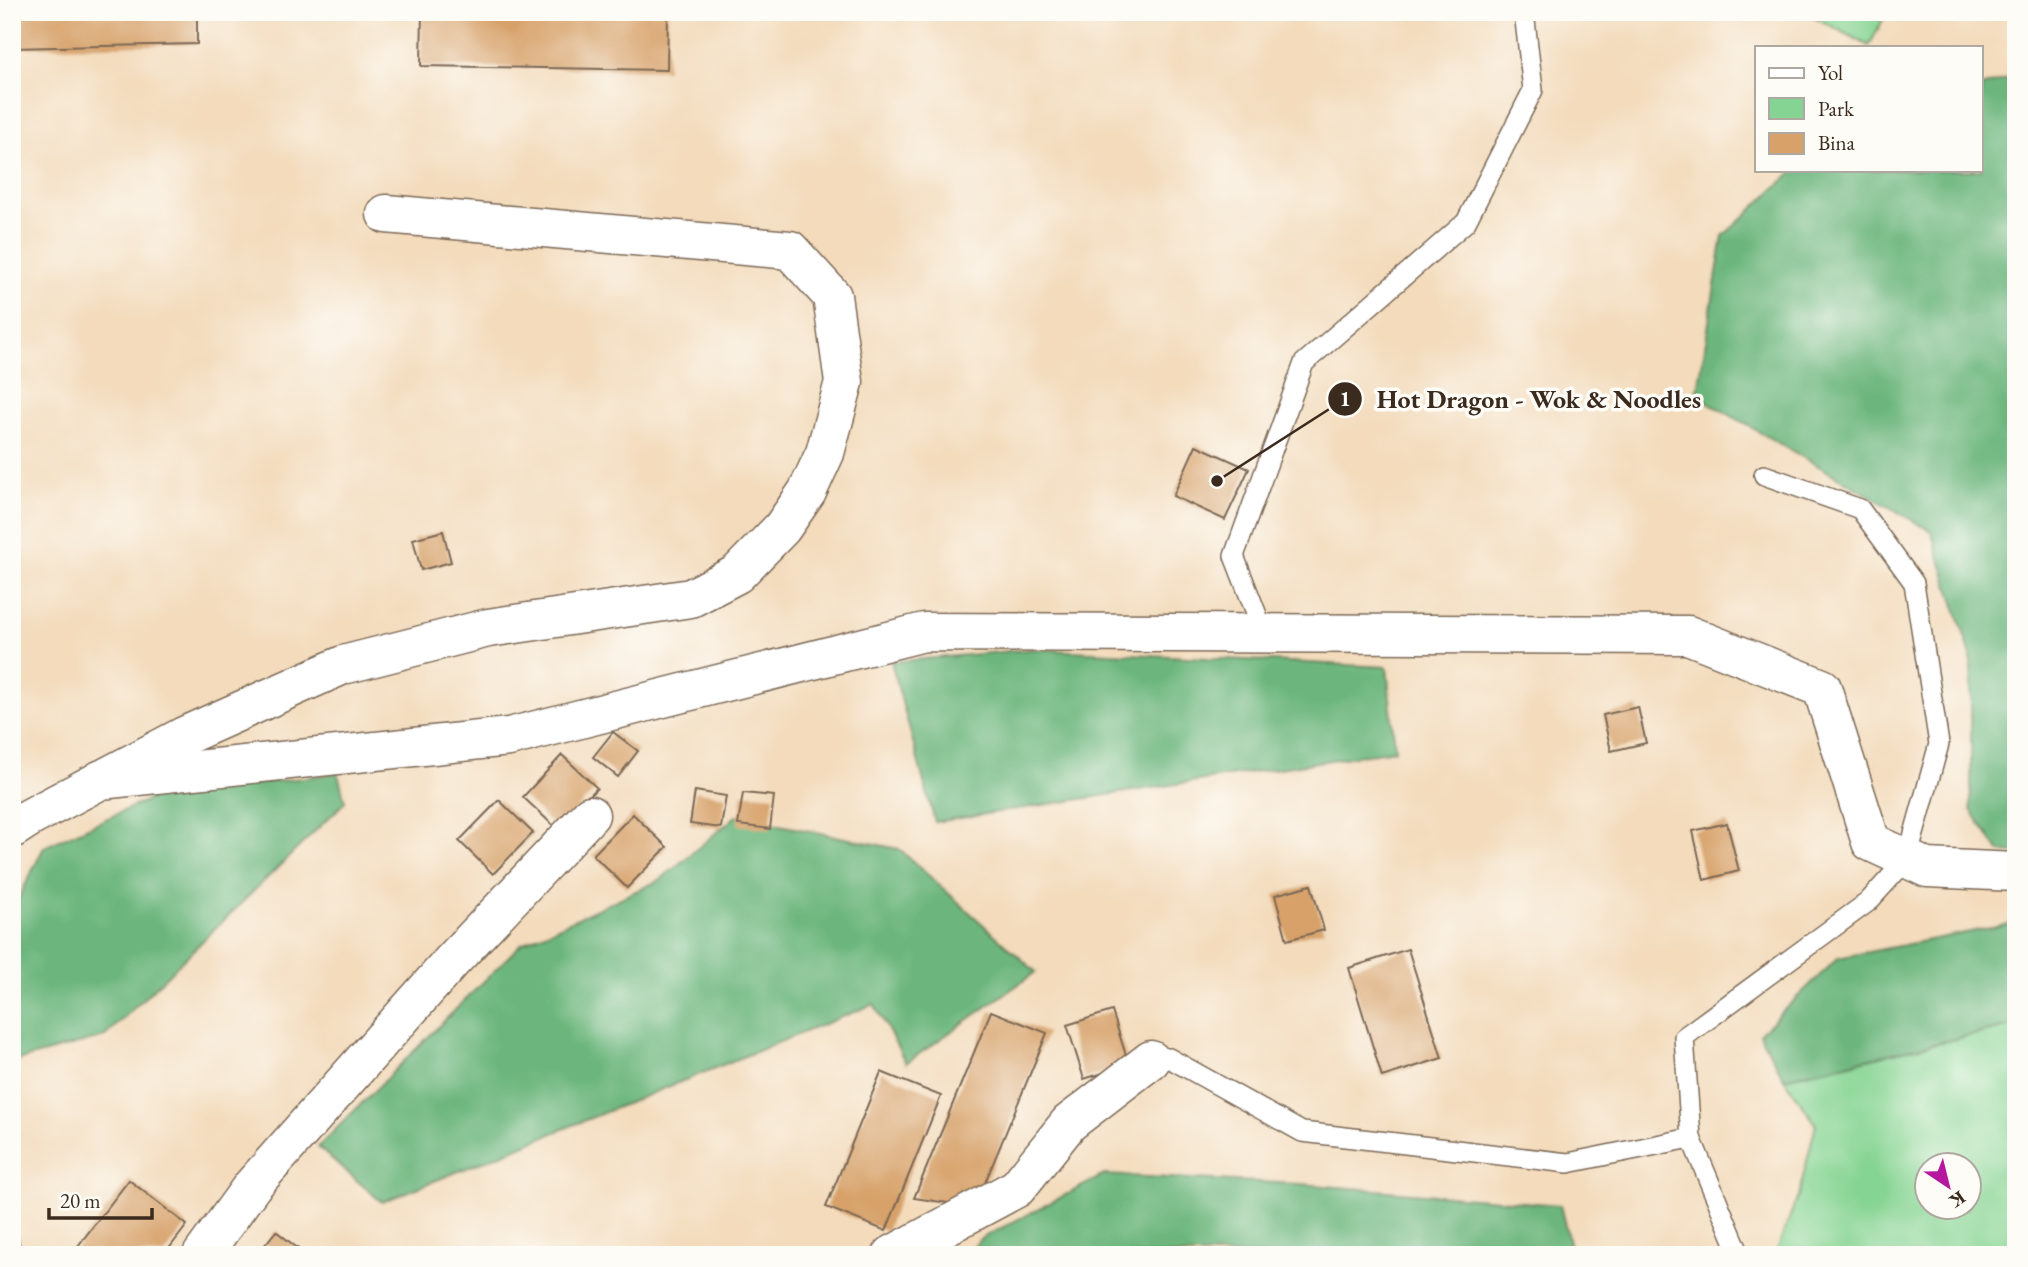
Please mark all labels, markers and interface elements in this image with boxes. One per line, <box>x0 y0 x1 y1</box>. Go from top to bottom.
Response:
legend <box>1755 46 1982 172</box>
text: Yol <box>1818 59 1843 86</box>
text: Park <box>1818 95 1855 122</box>
text: Bina <box>1818 129 1856 156</box>
callout: Hot Dragon - Wok & Noodles <box>1328 375 1715 422</box>
text: Hot Dragon - Wok & Noodles <box>1377 382 1701 416</box>
text: 1 <box>1339 385 1351 412</box>
north arrow <box>1912 1152 1982 1222</box>
scale bar <box>49 1176 152 1220</box>
text: K <box>1944 1185 1971 1214</box>
text: 20 m <box>60 1187 101 1214</box>

